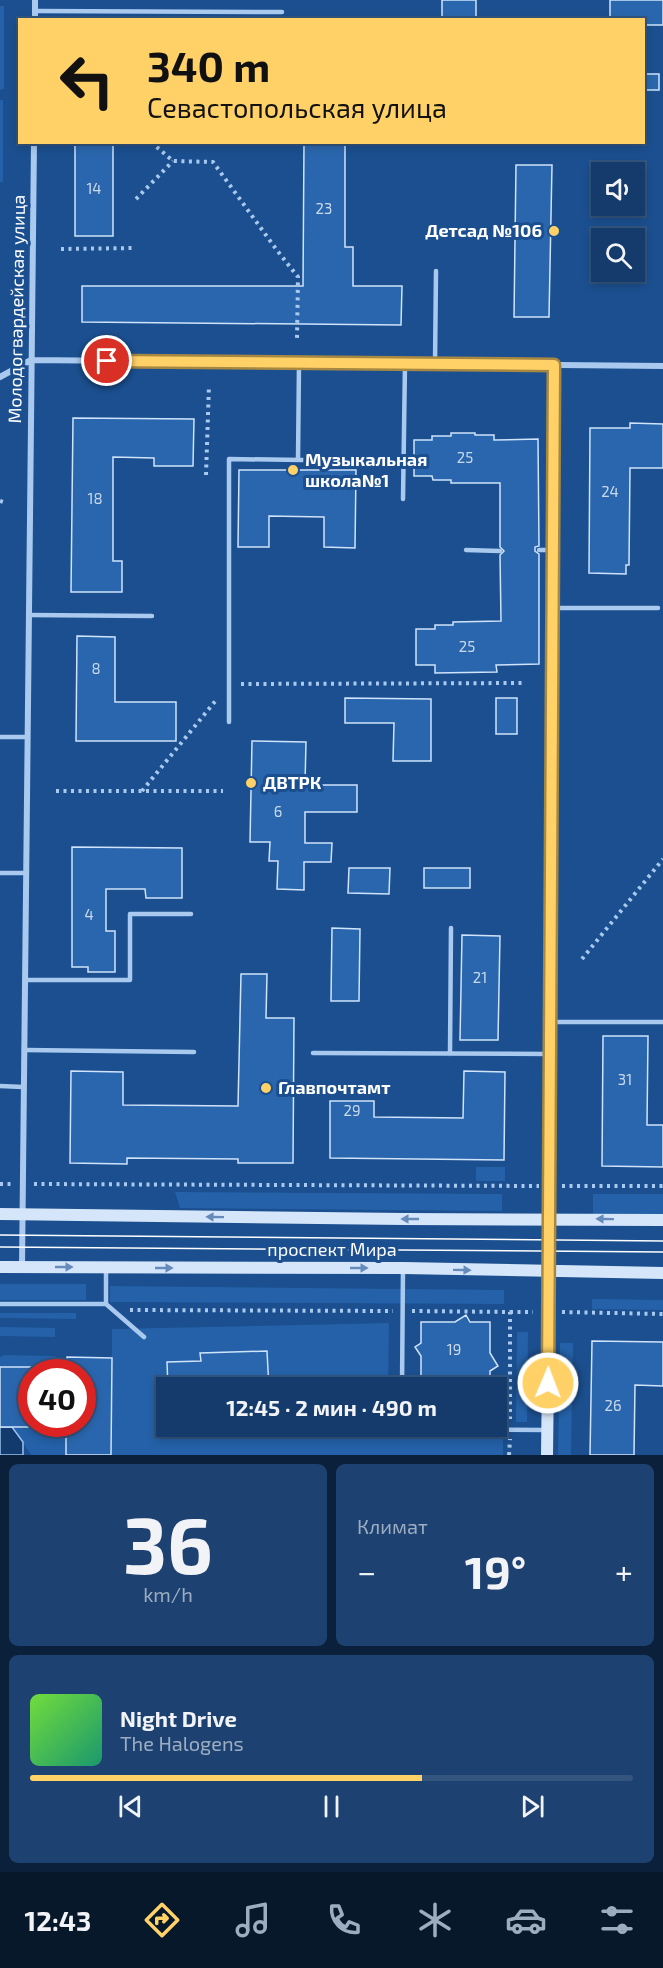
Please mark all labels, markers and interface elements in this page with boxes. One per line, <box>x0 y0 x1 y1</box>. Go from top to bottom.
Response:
text: 340 m <box>147 40 270 90</box>
icon: left <box>48 42 126 120</box>
text: Севастопольская улица <box>147 91 447 123</box>
map controls <box>591 162 645 282</box>
button: sound <box>591 162 645 216</box>
house number: 14 <box>86 179 102 197</box>
street label: Молодогвардейская улица <box>3 194 29 424</box>
house number: 23 <box>316 199 332 217</box>
place label: Детсад №106 <box>425 219 542 241</box>
marker: Детсад №106 <box>547 224 561 238</box>
button: search <box>591 228 645 282</box>
pin <box>81 335 132 386</box>
icon: arrive <box>90 344 123 377</box>
place label: Музыкальная школа№1 <box>305 448 427 491</box>
house number: 25 <box>457 448 473 466</box>
marker: Музыкальная школа№1 <box>286 463 300 477</box>
house number: 24 <box>601 482 619 500</box>
house number: 18 <box>87 489 103 507</box>
house number: 25 <box>459 637 475 655</box>
house number: 8 <box>91 659 101 677</box>
place label: ДВТРК <box>263 771 322 793</box>
marker: ДВТРК <box>244 776 258 790</box>
house number: 6 <box>274 802 282 820</box>
house number: 4 <box>84 905 94 923</box>
house number: 21 <box>473 968 487 986</box>
house number: 31 <box>618 1070 632 1088</box>
place label: Главпочтамт <box>278 1076 390 1098</box>
marker: Главпочтамт <box>259 1081 273 1095</box>
house number: 29 <box>343 1101 361 1119</box>
one-way arrow <box>205 1212 224 1222</box>
one-way arrow <box>400 1214 419 1224</box>
one-way arrow <box>595 1214 614 1224</box>
street label: проспект Мира <box>267 1238 397 1260</box>
one-way arrow <box>54 1262 73 1272</box>
one-way arrow <box>155 1263 174 1273</box>
one-way arrow <box>350 1263 369 1273</box>
one-way arrow <box>452 1265 471 1275</box>
house number: 19 <box>447 1340 461 1358</box>
position arrow <box>516 1351 580 1415</box>
speed limit sign: 40 <box>18 1359 96 1437</box>
text: 12:45 · 2 мин · 490 m <box>226 1394 437 1420</box>
house number: 26 <box>604 1396 622 1414</box>
text: 36 <box>123 1496 213 1590</box>
text: Климат <box>357 1514 428 1538</box>
text: 19° <box>465 1544 526 1598</box>
text: − <box>357 1551 376 1591</box>
text: + <box>615 1551 633 1591</box>
text: km/h <box>143 1582 193 1606</box>
text: Night Drive <box>120 1705 237 1731</box>
text: The Halogens <box>120 1731 244 1755</box>
icon: previous <box>114 1790 147 1823</box>
icon: pause <box>315 1790 348 1823</box>
icon: next <box>516 1790 549 1823</box>
icon: directions <box>141 1899 183 1941</box>
icon: music <box>232 1899 274 1941</box>
icon: phone <box>323 1899 365 1941</box>
icon: climate <box>414 1899 456 1941</box>
icon: car <box>505 1899 547 1941</box>
icon: filters <box>596 1899 638 1941</box>
text: 12:43 <box>25 1904 91 1936</box>

